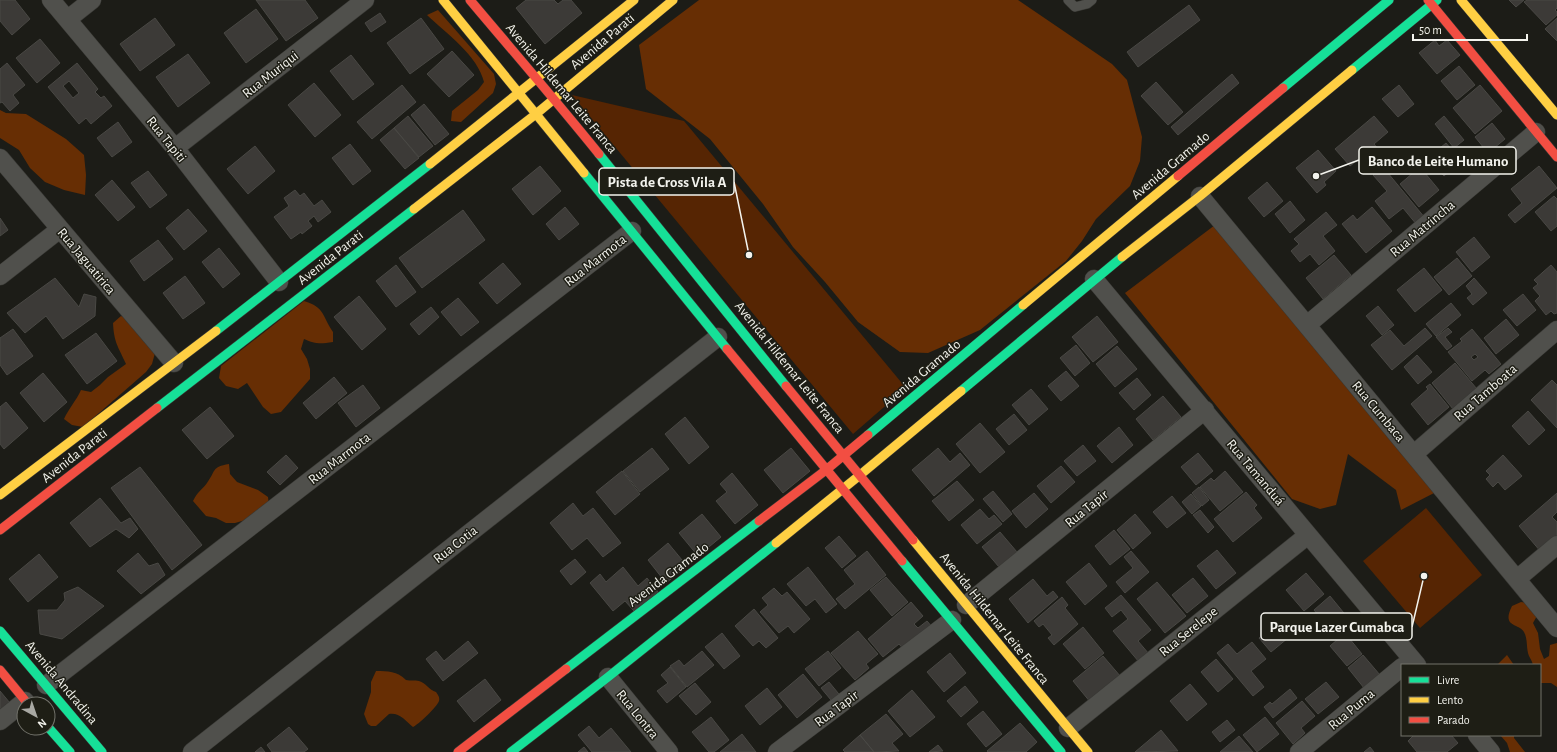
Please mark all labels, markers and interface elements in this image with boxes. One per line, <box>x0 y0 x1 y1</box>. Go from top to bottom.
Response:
street label: Avenida Parati <box>568 11 637 72</box>
scale bar <box>1413 16 1527 42</box>
street label: Avenida Hildemar Leite Franca <box>503 21 620 157</box>
text: 50 m <box>1419 24 1442 36</box>
street label: Rua Muriqui <box>240 49 301 101</box>
street label: Rua Tapiti <box>144 114 189 165</box>
street label: Avenida Gramado <box>1129 129 1212 202</box>
callout: Banco de Leite Humano <box>1359 147 1516 174</box>
text: Banco de Leite Humano <box>1368 154 1508 169</box>
callout: Pista de Cross Vila A <box>599 168 734 195</box>
text: Pista de Cross Vila A <box>608 175 726 190</box>
street label: Rua Matrincha <box>1388 198 1458 260</box>
street label: Rua Jaguatirica <box>55 226 118 298</box>
street label: Avenida Parati <box>295 228 366 288</box>
street label: Rua Marmota <box>562 232 630 289</box>
street label: Avenida Hildemar Leite Franca <box>732 299 847 437</box>
street label: Avenida Gramado <box>880 337 963 410</box>
street label: Rua Tamboata <box>1452 361 1520 424</box>
street label: Rua Cumbaca <box>1349 379 1408 445</box>
street label: Avenida Parati <box>39 426 110 486</box>
street label: Rua Marmota <box>306 430 374 487</box>
street label: Rua Tamanduá <box>1224 437 1287 509</box>
street label: Rua Tapir <box>1062 487 1111 530</box>
street label: Rua Cotia <box>431 523 481 566</box>
street label: Avenida Gramado <box>626 540 712 610</box>
street label: Avenida Hildemar Leite Franca <box>937 550 1052 688</box>
street label: Rua Serelepe <box>1157 604 1220 659</box>
callout: Parque Lazer Cumabca <box>1261 613 1412 640</box>
text: Parque Lazer Cumabca <box>1269 620 1405 635</box>
street label: Avenida Andradina <box>22 638 100 727</box>
legend <box>1401 664 1541 736</box>
text: Livre <box>1437 674 1459 686</box>
street label: Rua Puma <box>1326 686 1378 733</box>
street label: Rua Lontra <box>613 688 661 742</box>
street label: Rua Tapir <box>812 688 861 730</box>
text: Lento <box>1437 694 1463 706</box>
north arrow <box>16 696 56 736</box>
text: Parado <box>1437 714 1470 726</box>
text: N <box>36 717 49 730</box>

